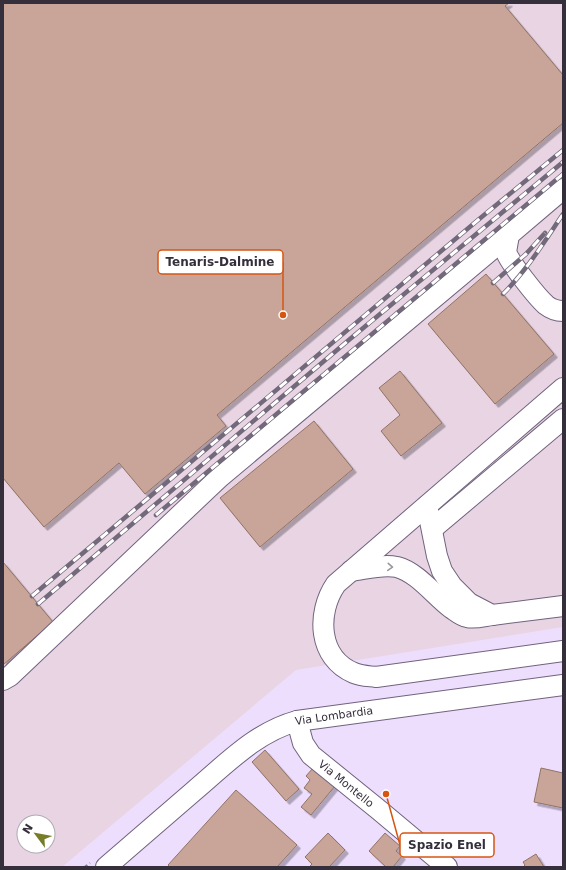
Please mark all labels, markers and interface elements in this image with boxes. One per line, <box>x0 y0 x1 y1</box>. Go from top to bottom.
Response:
callout: Tenaris-Dalmine <box>158 250 283 274</box>
text: Tenaris-Dalmine <box>166 255 275 269</box>
one-way arrow <box>387 562 393 571</box>
street label: Via Lombardia <box>294 704 374 728</box>
street label: Via Montello <box>316 758 377 811</box>
north arrow <box>16 814 56 854</box>
text: N <box>20 822 36 836</box>
callout: Spazio Enel <box>400 833 494 857</box>
text: Spazio Enel <box>408 838 486 852</box>

